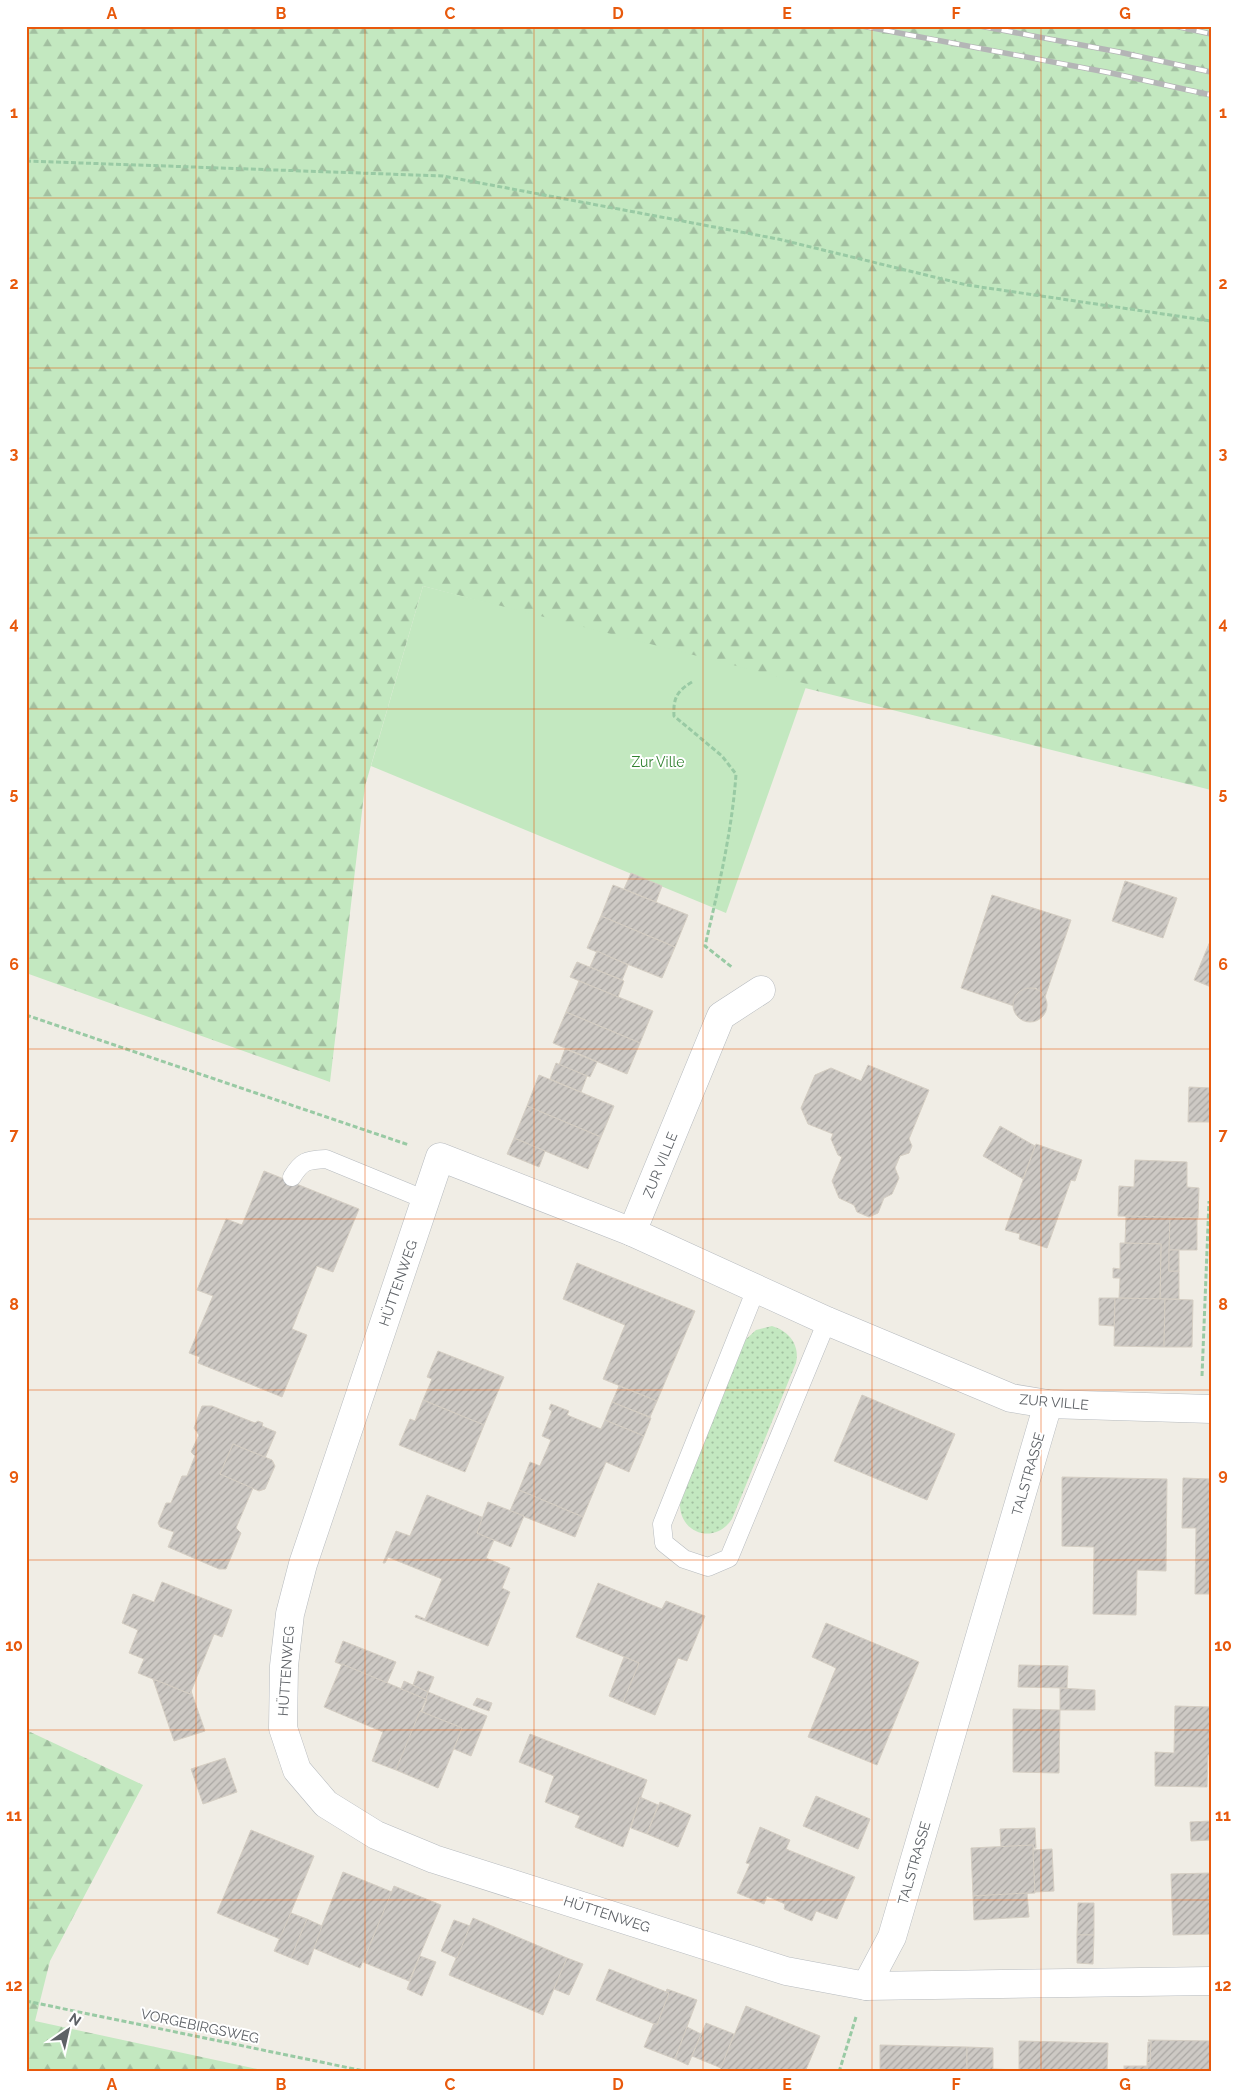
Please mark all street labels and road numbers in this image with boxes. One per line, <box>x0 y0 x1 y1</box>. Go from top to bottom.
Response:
street label: ZUR VILLE <box>640 1130 680 1200</box>
street label: HÜTTENWEG <box>374 1237 420 1328</box>
street label: ZUR VILLE <box>1019 1391 1089 1413</box>
street label: TALSTRASSE <box>1008 1430 1048 1518</box>
street label: HÜTTENWEG <box>273 1625 297 1717</box>
street label: TALSTRASSE <box>894 1819 934 1907</box>
street label: HÜTTENWEG <box>562 1891 653 1936</box>
street label: VORGEBIRGSWEG <box>139 2006 261 2046</box>

